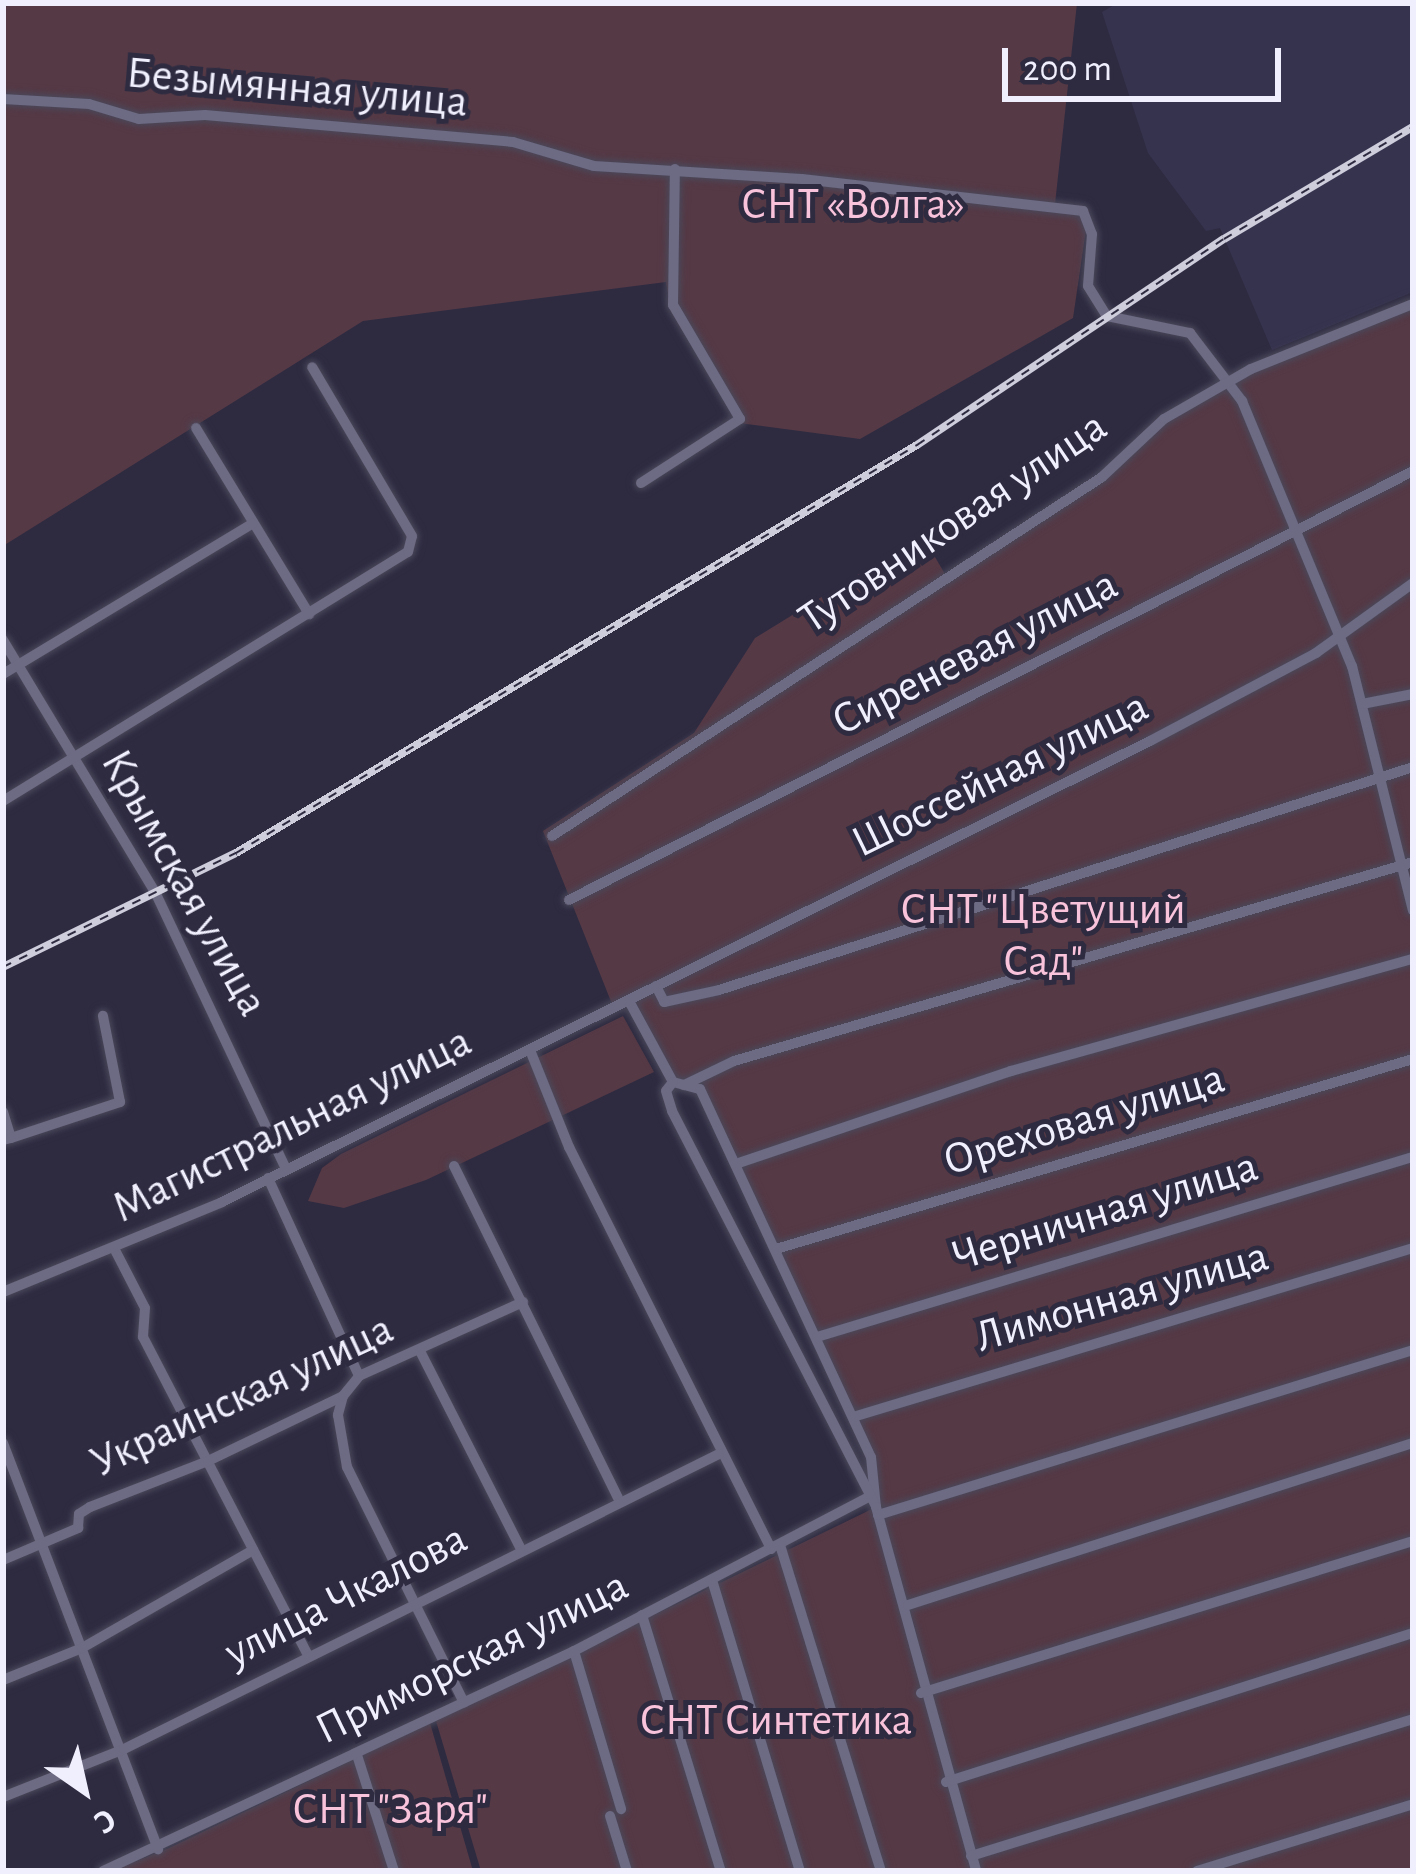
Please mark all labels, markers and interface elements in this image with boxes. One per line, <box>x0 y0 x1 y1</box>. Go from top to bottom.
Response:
scale bar <box>1008 24 1287 98</box>
street label: Безымянная улица <box>124 46 470 130</box>
text: 200 m <box>1023 51 1112 87</box>
park label: СНТ «Волга» <box>741 178 965 232</box>
street label: Тутовниковая улица <box>789 400 1117 646</box>
street label: Сиреневая улица <box>823 558 1127 748</box>
street label: Шоссейная улица <box>843 680 1157 870</box>
street label: Крымская улица <box>89 740 279 1026</box>
park label: СНТ "Цветущий Сад" <box>900 883 1186 989</box>
street label: Магистральная улица <box>104 1015 480 1235</box>
street label: Ореховая улица <box>937 1052 1231 1188</box>
street label: Черничная улица <box>946 1140 1264 1284</box>
street label: Лимонная улица <box>969 1229 1275 1365</box>
street label: Украинская улица <box>82 1302 402 1490</box>
street label: улица Чкалова <box>216 1512 476 1680</box>
street label: Приморская улица <box>307 1559 637 1757</box>
park label: СНТ Синтетика <box>640 1694 912 1748</box>
north arrow <box>24 1730 144 1850</box>
park label: СНТ "Заря" <box>292 1783 488 1837</box>
text: С <box>88 1801 121 1839</box>

